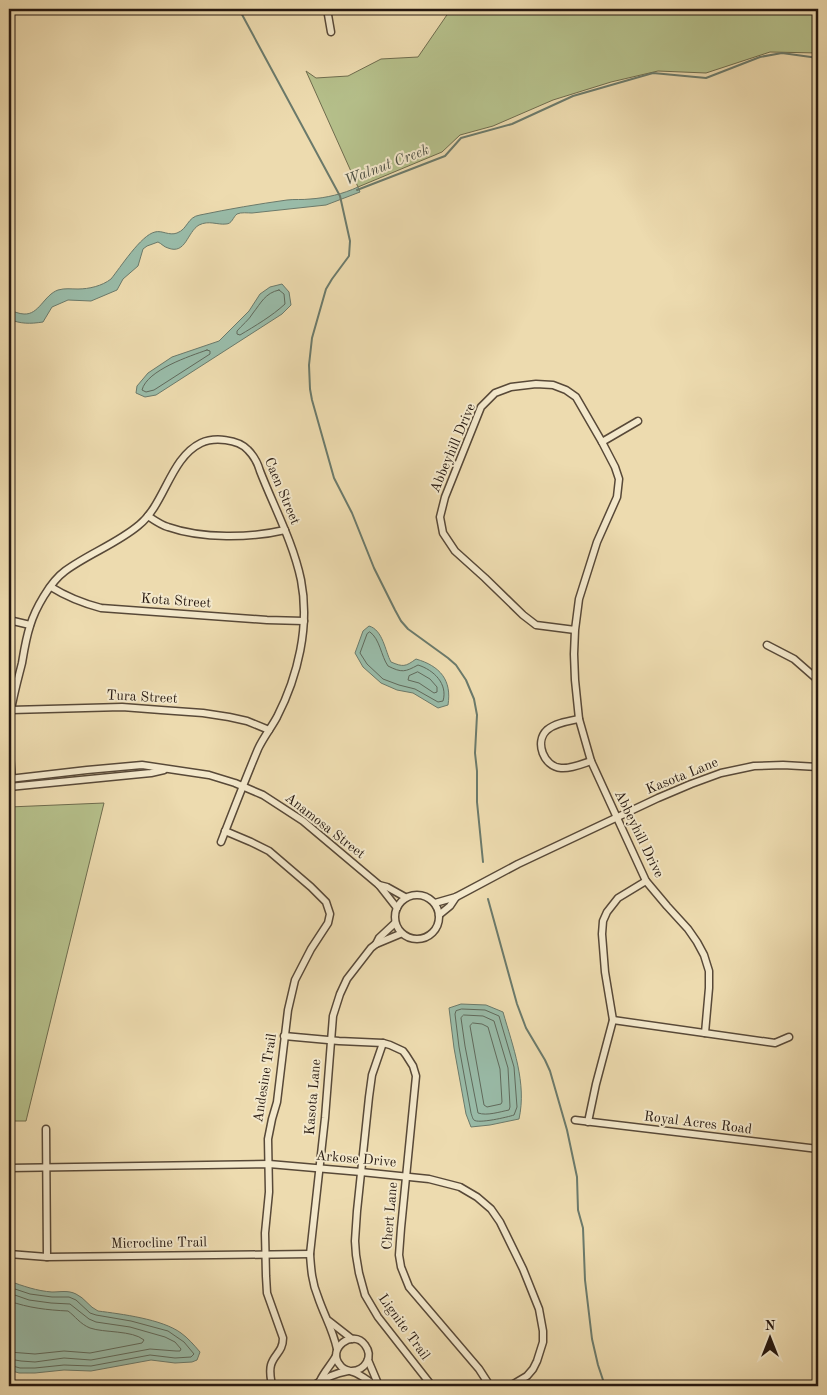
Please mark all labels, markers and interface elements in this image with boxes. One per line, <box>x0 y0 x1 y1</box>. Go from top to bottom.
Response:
water label: Walnut Creek <box>342 143 432 189</box>
street label: Abbeyhill Drive <box>428 401 478 495</box>
street label: Caen Street <box>262 455 302 527</box>
street label: Kota Street <box>140 592 212 610</box>
street label: Tura Street <box>106 688 178 706</box>
street label: Kasota Lane <box>644 755 720 797</box>
street label: Abbeyhill Drive <box>612 788 666 880</box>
street label: Anamosa Street <box>282 791 368 862</box>
street label: Andesine Trail <box>251 1032 279 1124</box>
street label: Kasota Lane <box>303 1058 323 1136</box>
street label: Royal Acres Road <box>643 1109 753 1137</box>
street label: Arkose Drive <box>315 1149 397 1169</box>
street label: Chert Lane <box>380 1181 400 1251</box>
street label: Microcline Trail <box>111 1235 207 1251</box>
street label: Lignite Trail <box>376 1292 433 1363</box>
north arrow <box>744 1312 794 1362</box>
text: N <box>765 1319 776 1333</box>

